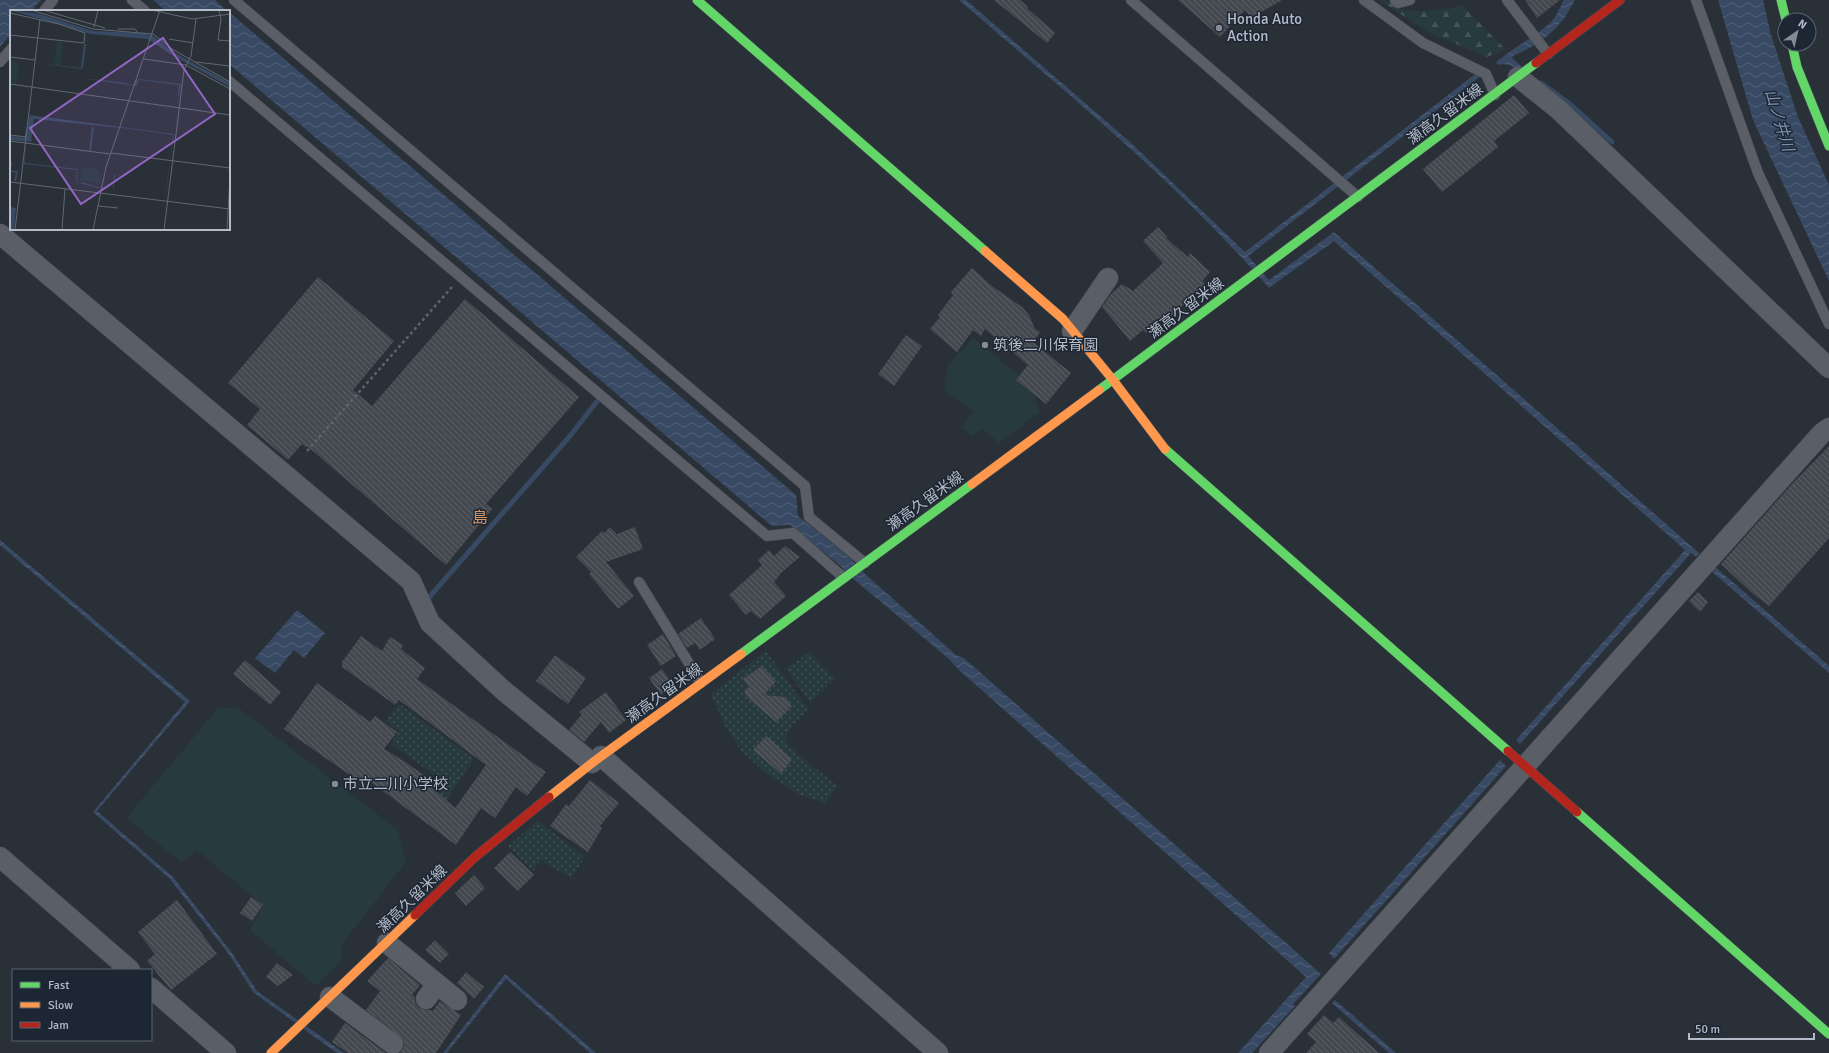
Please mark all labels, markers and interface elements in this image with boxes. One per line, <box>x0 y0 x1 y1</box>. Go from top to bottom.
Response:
inset map <box>10 10 230 230</box>
place label: Honda Auto Action <box>1227 10 1302 45</box>
north arrow <box>1777 12 1817 52</box>
text: N <box>1796 17 1809 32</box>
marker: Honda Auto Action <box>1214 23 1224 33</box>
street label: 瀬高久留米線 <box>1404 80 1486 148</box>
water label: 山ノ井川 <box>1760 87 1799 156</box>
street label: 瀬高久留米線 <box>1145 274 1227 342</box>
place label: 筑後二川保育園 <box>993 336 1098 354</box>
marker: 筑後二川保育園 <box>980 340 990 350</box>
street label: 瀬高久留米線 <box>883 467 967 535</box>
district label: 島 <box>472 508 488 528</box>
street label: 瀬高久留米線 <box>622 659 706 727</box>
place label: 市立二川小学校 <box>343 775 448 793</box>
marker: 市立二川小学校 <box>330 779 340 789</box>
street label: 瀬高久留米線 <box>373 861 451 937</box>
legend <box>12 969 152 1041</box>
text: Fast <box>48 978 69 993</box>
text: Slow <box>48 998 73 1013</box>
scale bar <box>1689 1015 1814 1041</box>
text: Jam <box>48 1018 69 1033</box>
text: 50 m <box>1695 1022 1720 1037</box>

